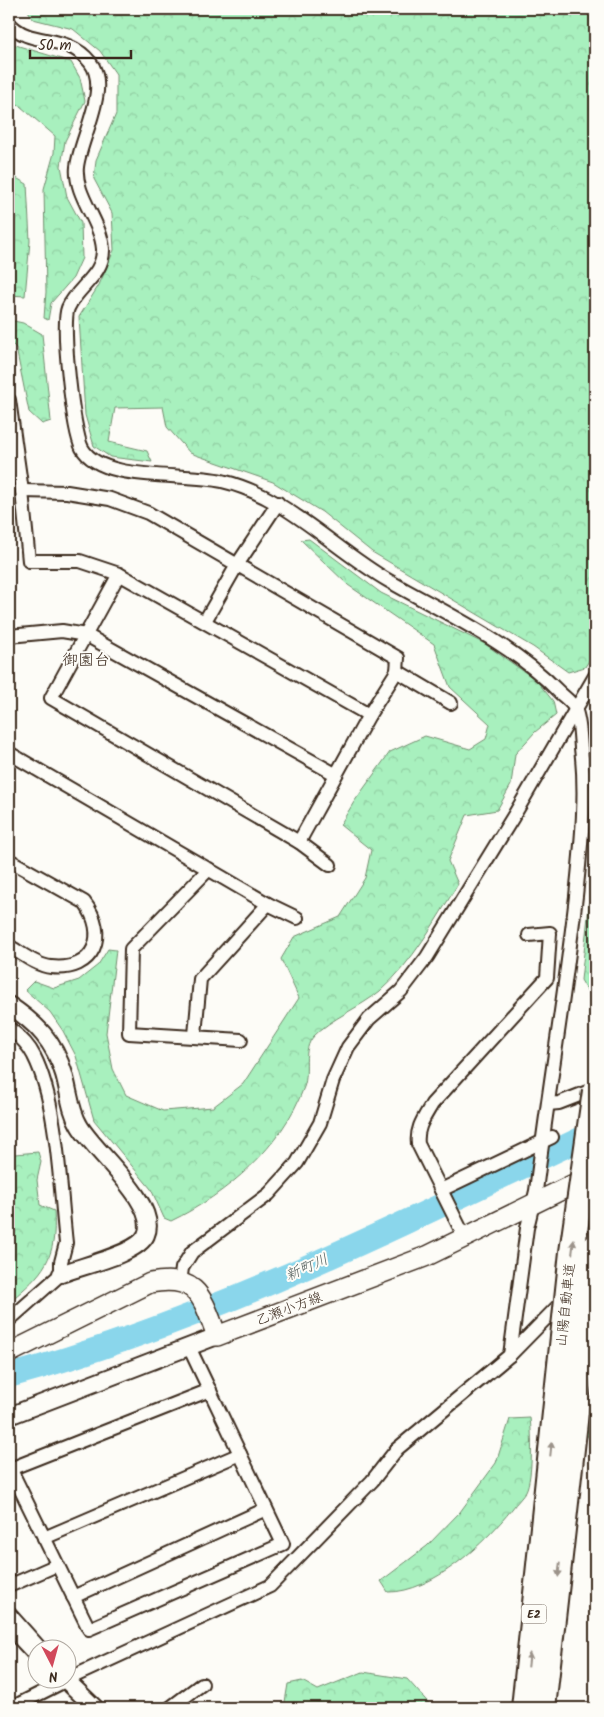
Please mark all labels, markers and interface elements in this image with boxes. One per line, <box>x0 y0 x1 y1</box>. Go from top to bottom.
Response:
scale bar <box>30 28 131 60</box>
text: 50 m <box>38 34 72 58</box>
district label: 御園台 <box>62 648 110 673</box>
one-way arrow <box>569 1239 577 1255</box>
water label: 新町川 <box>282 1248 332 1288</box>
street label: 山陽自動車道 <box>551 1262 581 1348</box>
street label: 乙瀬小方線 <box>252 1286 326 1332</box>
one-way arrow <box>548 1441 556 1457</box>
one-way arrow <box>555 1562 563 1578</box>
road number: E2 <box>522 1605 546 1624</box>
north arrow <box>28 1640 78 1690</box>
one-way arrow <box>525 1651 533 1667</box>
text: N <box>48 1665 59 1687</box>

